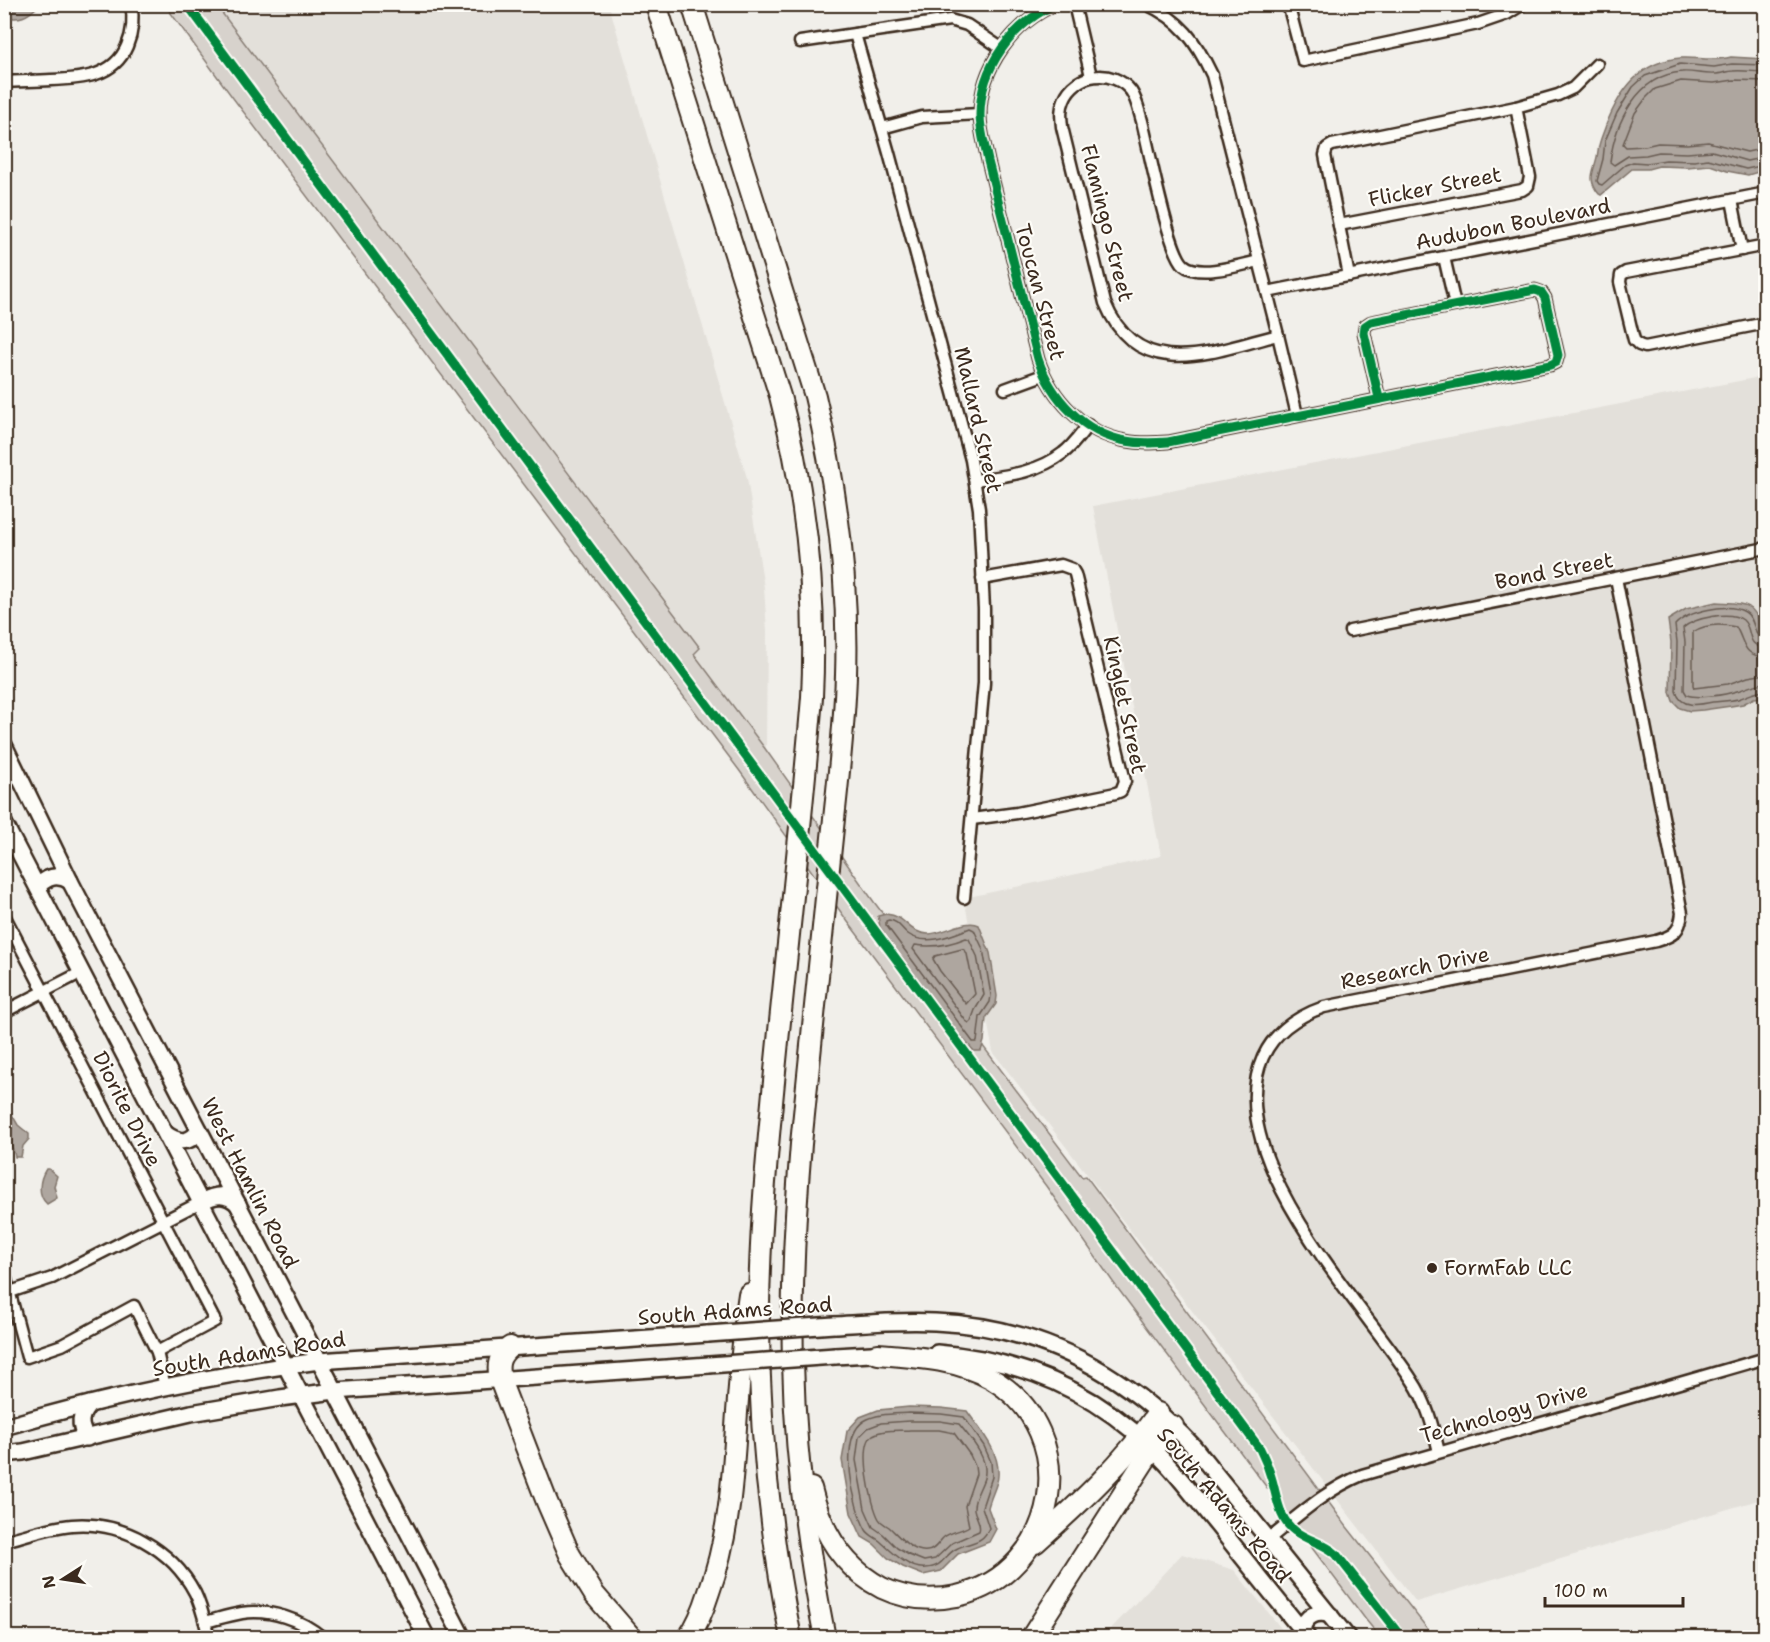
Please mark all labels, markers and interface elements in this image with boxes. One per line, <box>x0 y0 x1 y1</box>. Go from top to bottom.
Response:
street label: Flamingo Street <box>1074 141 1140 305</box>
street label: Flicker Street <box>1366 160 1504 214</box>
street label: Audubon Boulevard <box>1413 191 1613 257</box>
street label: Toucan Street <box>1008 221 1072 363</box>
street label: Mallard Street <box>948 344 1008 496</box>
street label: Bond Street <box>1492 546 1616 596</box>
street label: Kinglet Street <box>1097 633 1153 777</box>
street label: Research Drive <box>1338 940 1492 996</box>
street label: Diorite Drive <box>86 1046 168 1172</box>
street label: West Hamlin Road <box>195 1093 305 1273</box>
place label: FormFab LLC <box>1444 1254 1572 1282</box>
marker: FormFab LLC <box>1425 1261 1439 1275</box>
street label: South Adams Road <box>637 1290 833 1332</box>
street label: South Adams Road <box>150 1325 348 1383</box>
street label: Technology Drive <box>1417 1376 1591 1450</box>
street label: South Adams Road <box>1151 1421 1297 1589</box>
north arrow <box>33 1549 93 1609</box>
scale bar <box>1545 1570 1683 1608</box>
text: N <box>37 1574 60 1590</box>
text: 100 m <box>1554 1579 1608 1603</box>

